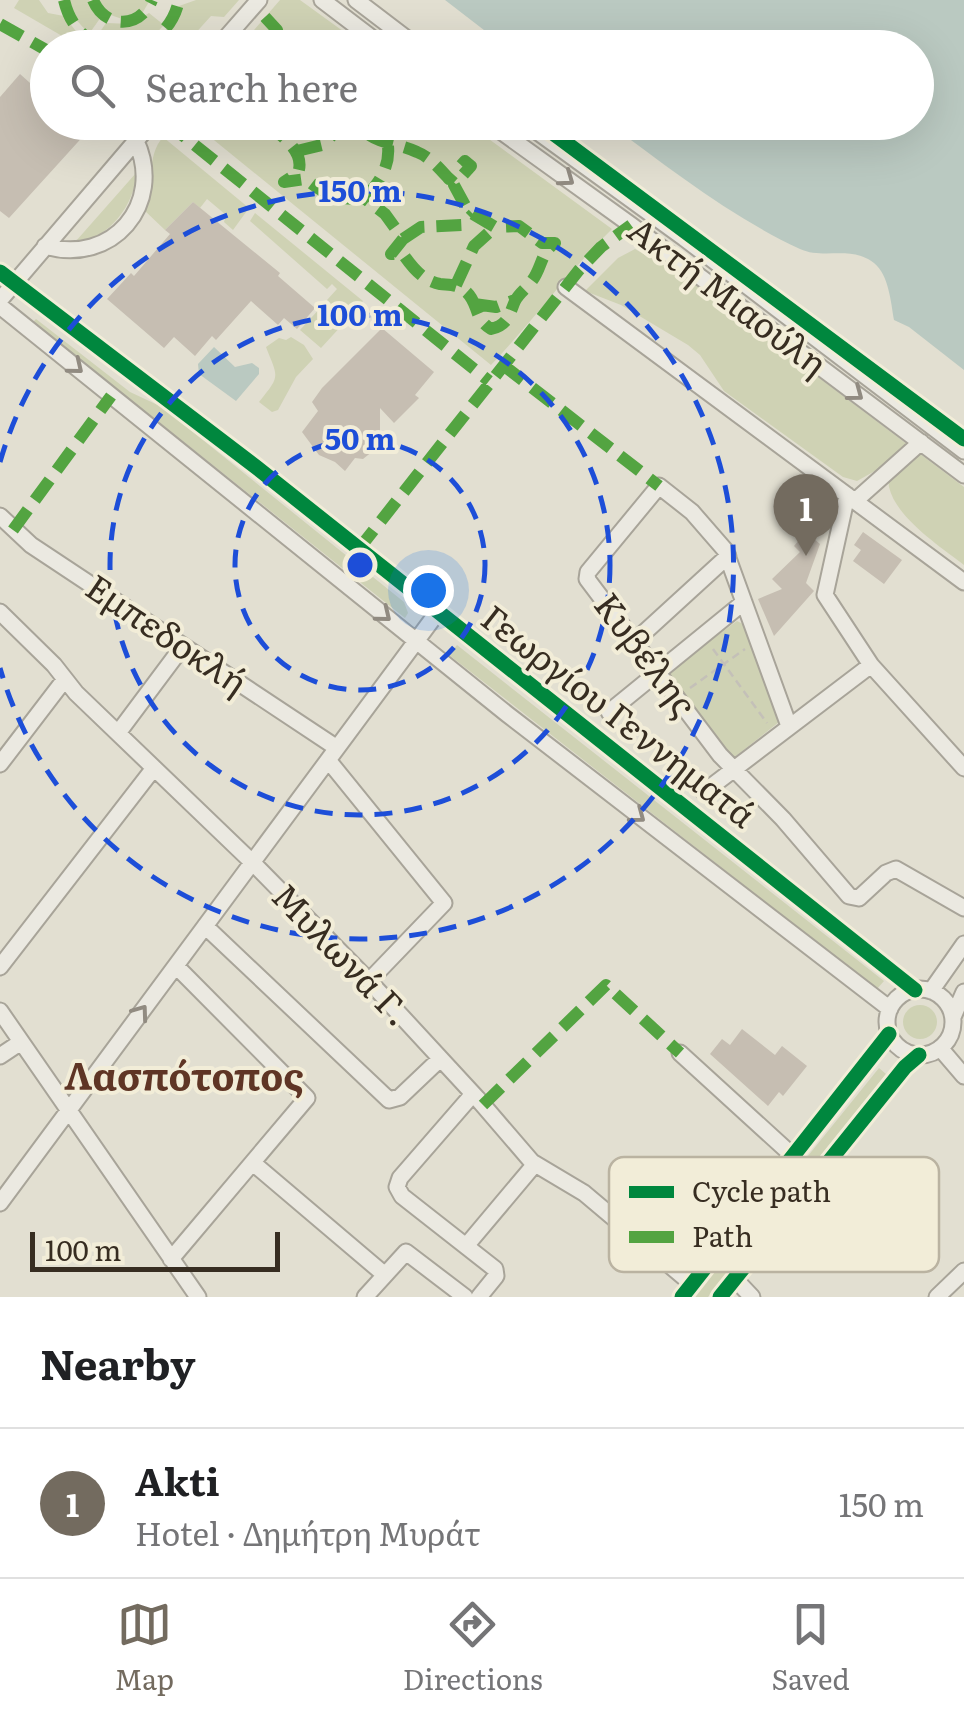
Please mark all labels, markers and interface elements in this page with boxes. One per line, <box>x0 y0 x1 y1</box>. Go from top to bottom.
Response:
search box <box>30 30 934 140</box>
text: Search here <box>145 57 358 114</box>
icon: search <box>65 58 120 113</box>
text: 150 m <box>318 167 402 211</box>
one-way arrow <box>556 167 574 185</box>
street label: Ακτή Μιαούλη <box>618 202 839 387</box>
text: 100 m <box>317 291 403 335</box>
one-way arrow <box>64 355 82 373</box>
one-way arrow <box>845 382 863 399</box>
text: 50 m <box>325 415 395 459</box>
pin: 1 <box>774 474 838 556</box>
centre of rings <box>342 547 378 583</box>
street label: Εμπεδοκλή <box>77 559 259 706</box>
your location <box>403 565 454 616</box>
street label: Κυβέλης <box>584 580 711 726</box>
street label: Γεωργίου Γεννηματά <box>471 591 768 839</box>
one-way arrow <box>372 603 390 621</box>
one-way arrow <box>627 805 645 822</box>
street label: Μυλωνά Γ. <box>262 870 425 1036</box>
one-way arrow <box>130 1005 147 1023</box>
district label: Λασπότοπος <box>64 1045 304 1102</box>
legend <box>609 1157 939 1272</box>
text: Cycle path <box>692 1169 831 1211</box>
text: Path <box>692 1214 753 1256</box>
scale bar <box>30 1227 280 1272</box>
text: 100 m <box>45 1228 122 1270</box>
text: Nearby <box>40 1331 196 1393</box>
text: Akti <box>135 1451 220 1508</box>
text: 1 <box>66 1479 79 1527</box>
text: 150 m <box>839 1479 924 1527</box>
text: Hotel · Δημήτρη Μυράτ <box>135 1508 481 1556</box>
tab: Map <box>114 1597 174 1699</box>
tab: Directions <box>403 1597 543 1699</box>
tab: Saved <box>772 1597 850 1699</box>

